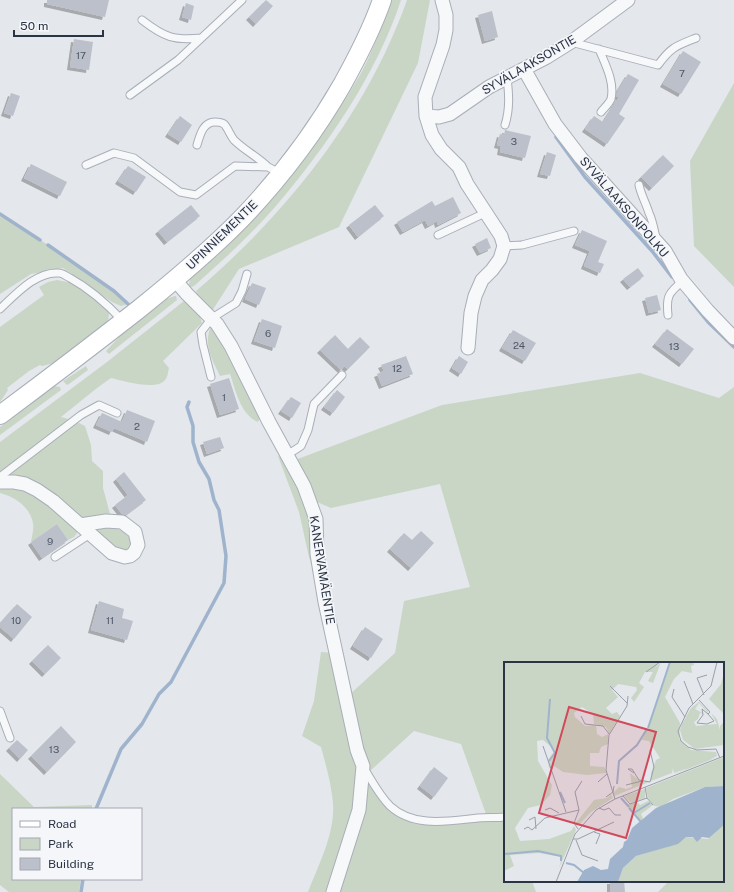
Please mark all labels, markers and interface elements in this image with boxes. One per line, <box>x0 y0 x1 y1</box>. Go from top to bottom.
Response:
scale bar <box>14 12 103 38</box>
text: 50 m <box>20 19 48 33</box>
street label: SYVÄLAAKSONTIE <box>479 32 579 98</box>
house number: 17 <box>76 49 86 61</box>
house number: 7 <box>679 67 685 79</box>
house number: 3 <box>511 135 517 147</box>
street label: SYVÄLAAKSONPOLKU <box>577 154 671 260</box>
street label: UPINNIEMENTIE <box>183 197 261 273</box>
house number: 6 <box>265 327 271 339</box>
house number: 24 <box>513 339 525 351</box>
house number: 13 <box>669 340 679 352</box>
house number: 12 <box>392 362 402 374</box>
house number: 1 <box>222 391 226 403</box>
house number: 2 <box>134 420 140 432</box>
street label: KANERVAMÄENTIE <box>306 515 338 625</box>
house number: 9 <box>47 535 53 547</box>
house number: 10 <box>11 614 21 626</box>
house number: 11 <box>106 614 114 626</box>
inset map <box>504 662 724 882</box>
house number: 13 <box>49 743 59 755</box>
legend <box>12 808 142 880</box>
text: Road <box>48 817 76 831</box>
text: Park <box>48 837 74 851</box>
text: Building <box>48 857 94 871</box>

